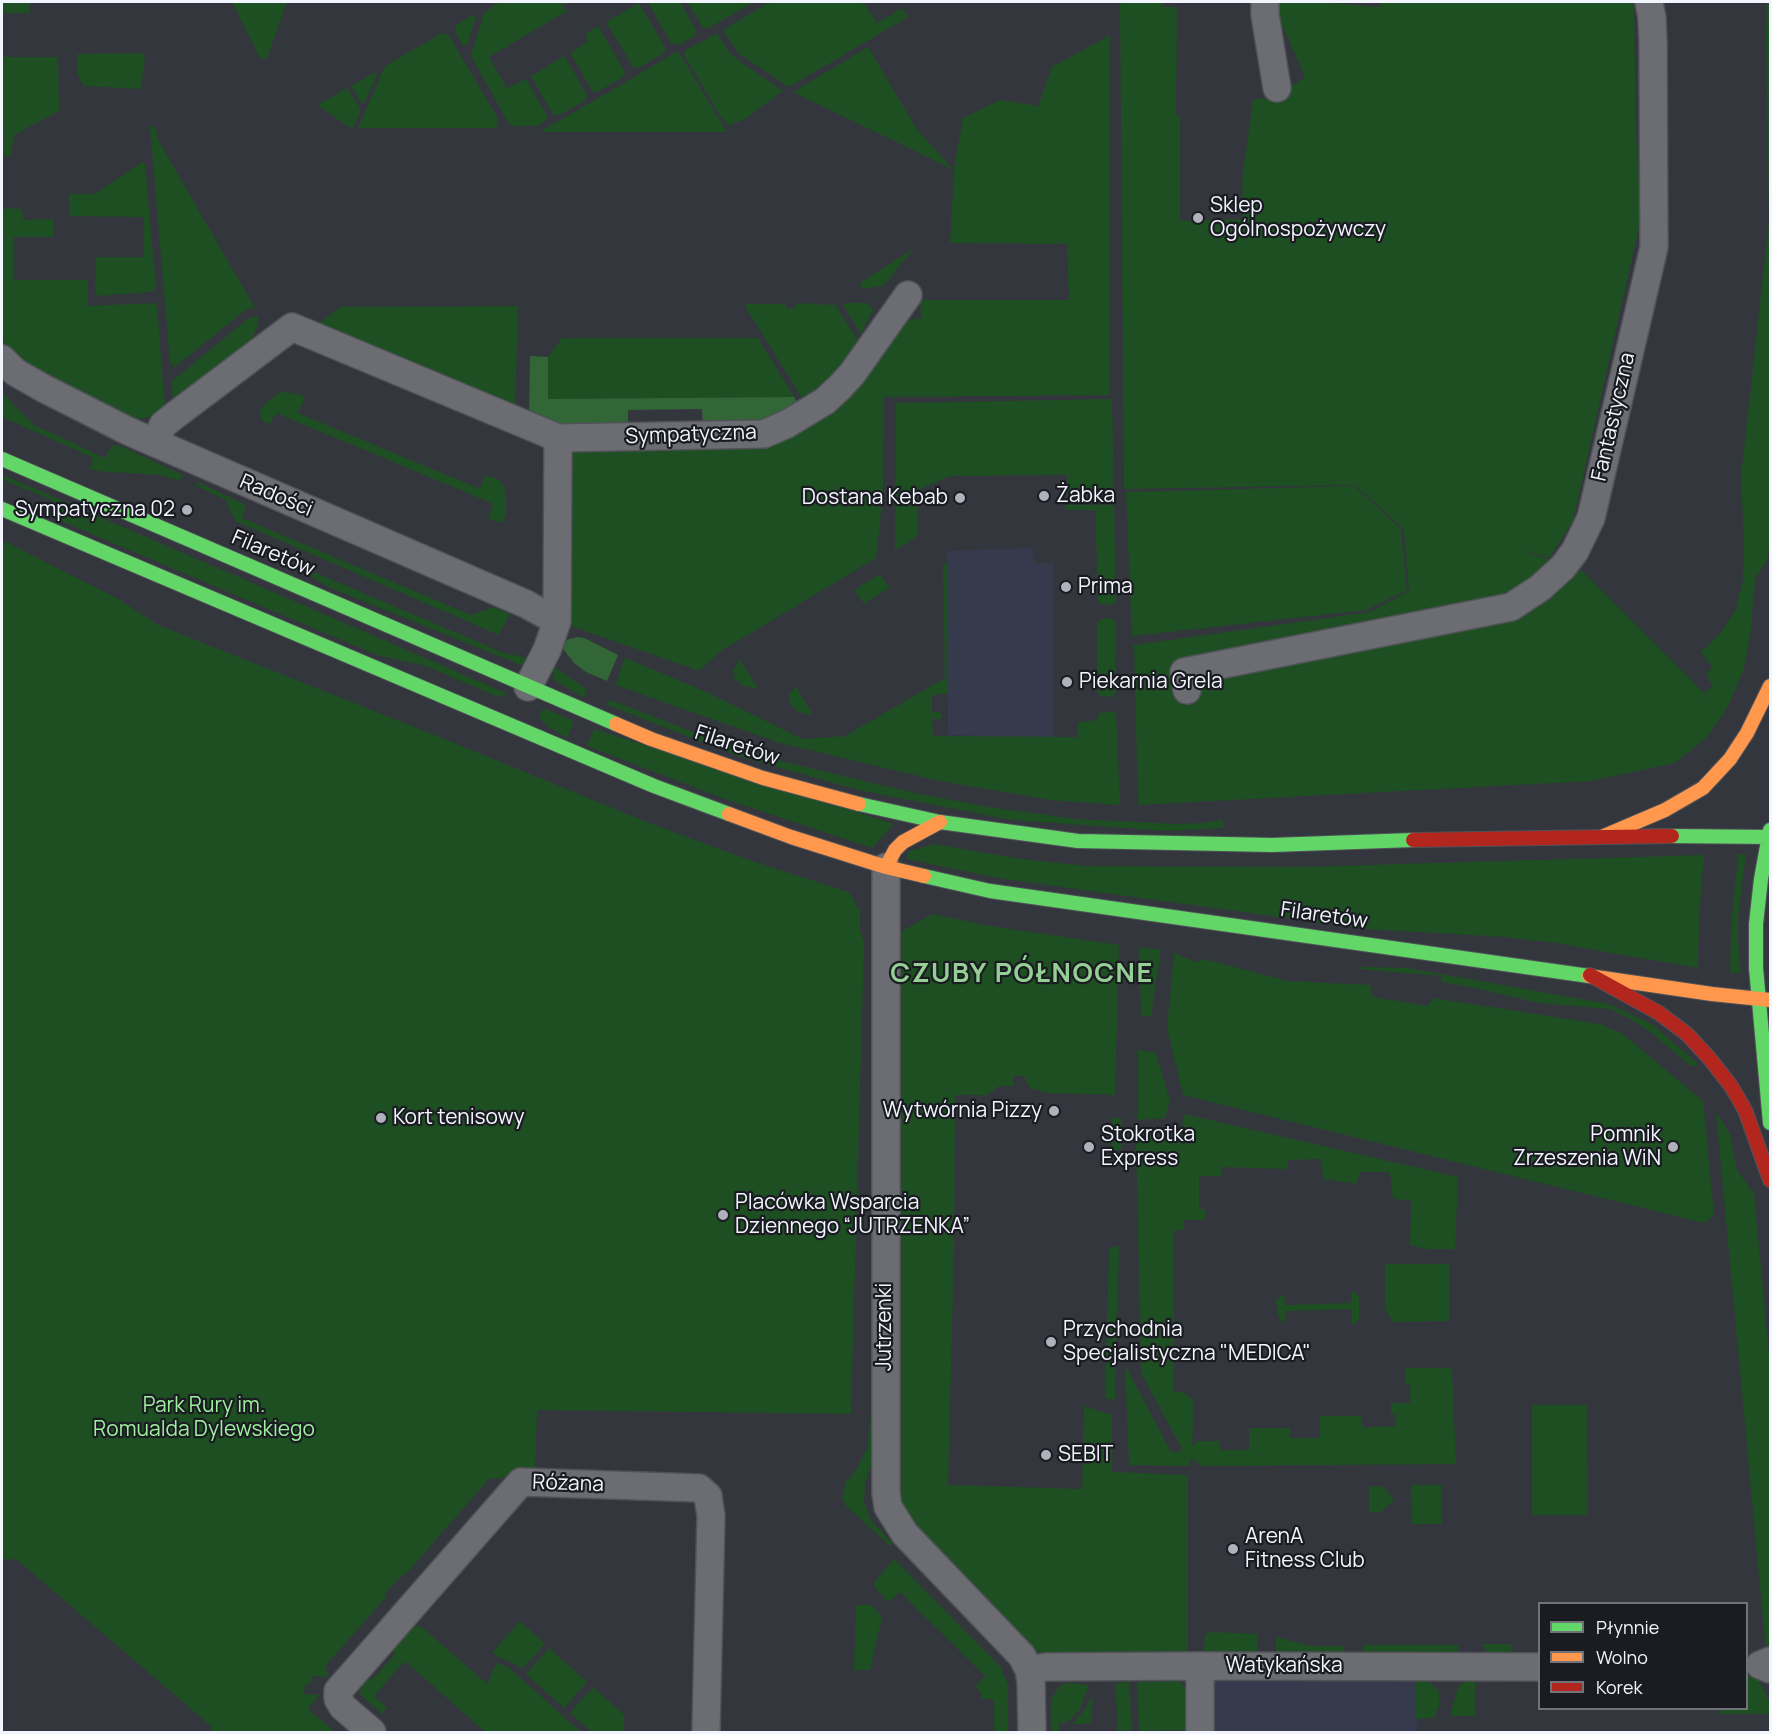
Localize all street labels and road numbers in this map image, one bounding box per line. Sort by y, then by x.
street label: Fantastyczna [1587,350,1641,484]
street label: Sympatyczna [625,420,757,450]
street label: Radości [236,469,316,523]
street label: Filaretów [228,525,318,583]
street label: Filaretów [691,720,783,772]
street label: Filaretów [1279,897,1369,935]
street label: Jutrzenki [872,1283,898,1371]
street label: Różana [532,1470,604,1498]
street label: Watykańska [1225,1653,1343,1679]

